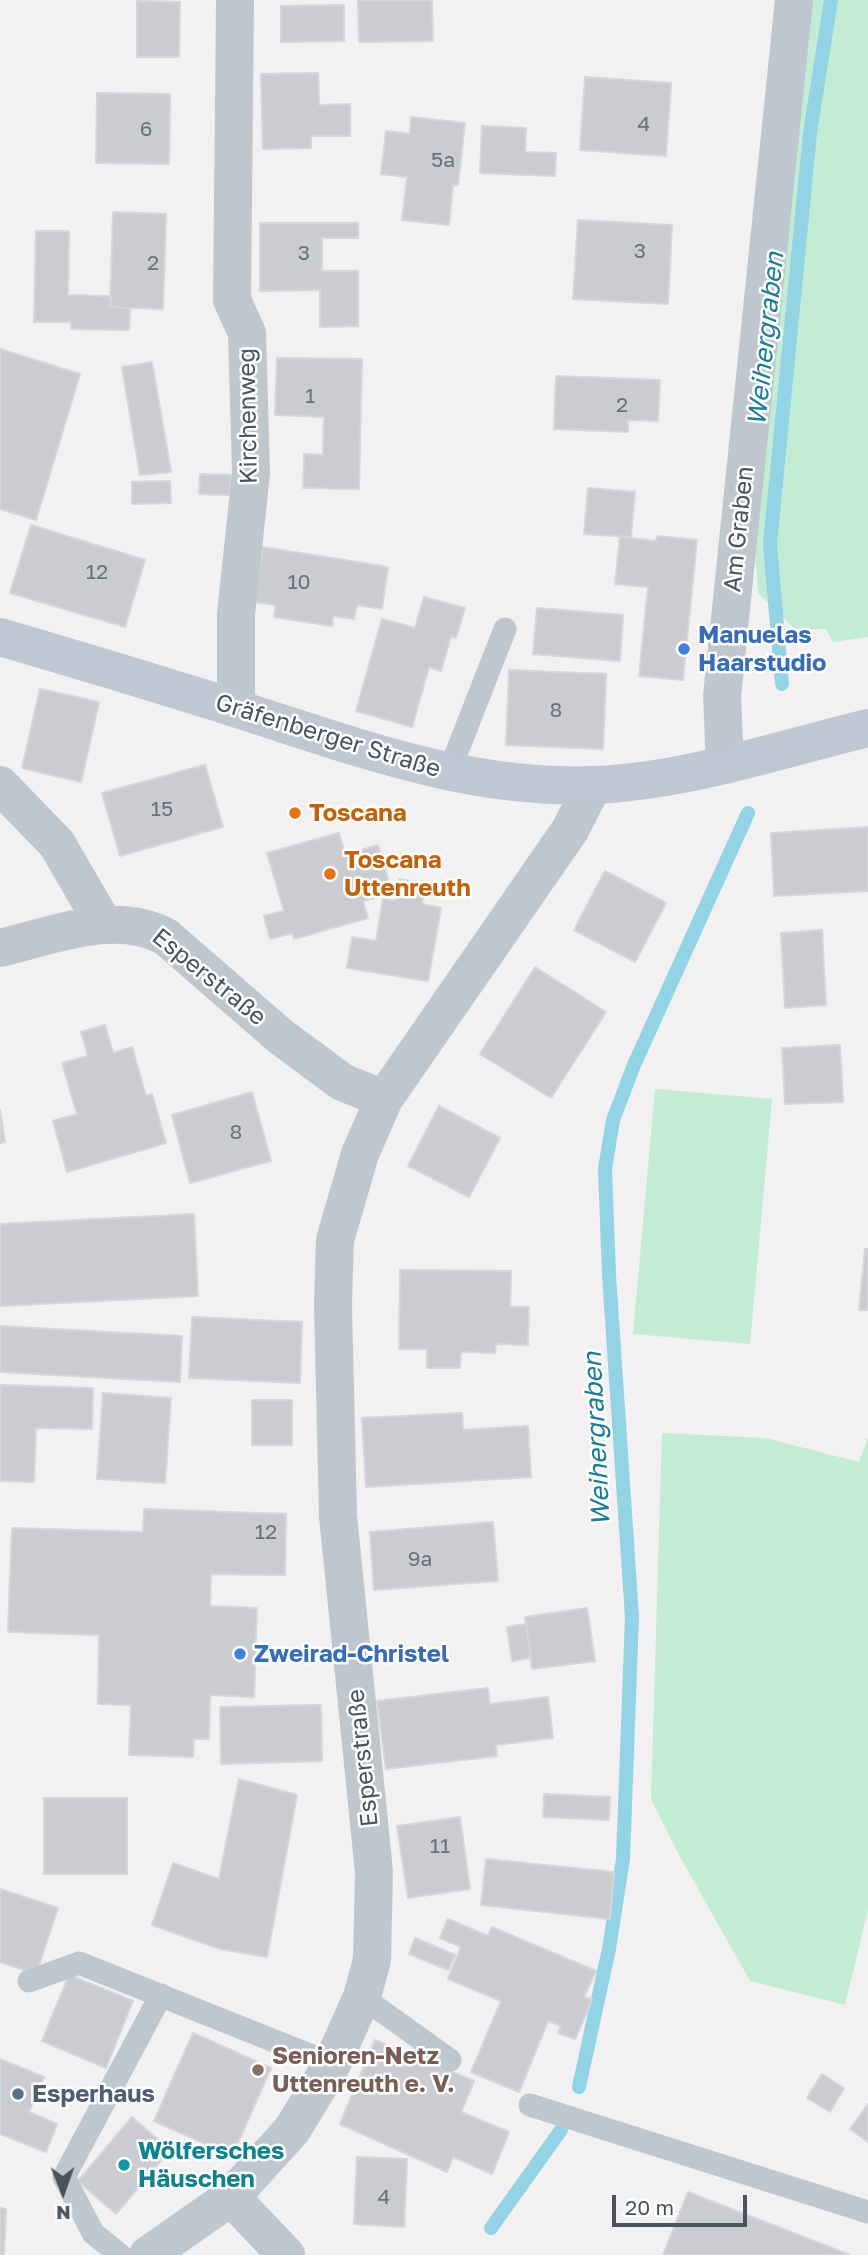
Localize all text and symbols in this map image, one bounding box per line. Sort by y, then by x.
house number: 4 [638,111,650,137]
house number: 6 [140,116,152,142]
house number: 5a [431,147,455,173]
house number: 3 [634,238,646,264]
house number: 3 [298,240,310,266]
house number: 2 [147,250,159,276]
water label: Weihergraben [741,251,791,427]
street label: Kirchenweg [232,348,264,484]
house number: 1 [305,383,315,409]
house number: 2 [616,392,628,418]
street label: Am Graben [718,465,760,593]
house number: 12 [86,559,108,585]
house number: 10 [287,569,311,595]
place label: Manuelas Haarstudio [698,621,826,677]
marker: Manuelas Haarstudio [676,641,692,657]
street label: Gräfenberger Straße [212,688,444,784]
house number: 8 [550,697,562,723]
house number: 15 [151,796,173,822]
place label: Toscana [309,799,407,827]
marker: Toscana [287,805,303,821]
place label: Toscana Uttenreuth [344,846,471,902]
marker: Toscana Uttenreuth [322,866,338,882]
street label: Esperstraße [146,922,272,1032]
house number: 8 [230,1119,242,1145]
water label: Weihergraben [577,1351,617,1527]
house number: 12 [255,1519,277,1545]
house number: 9a [408,1546,432,1572]
place label: Zweirad-Christel [254,1640,449,1668]
marker: Zweirad-Christel [232,1646,248,1662]
street label: Esperstraße [341,1688,385,1828]
house number: 11 [430,1833,450,1859]
place label: Senioren-Netz Uttenreuth e. V. [272,2042,455,2098]
marker: Senioren-Netz Uttenreuth e. V. [250,2062,266,2078]
place label: Esperhaus [32,2080,155,2108]
marker: Esperhaus [10,2086,26,2102]
place label: Wölfersches Häuschen [138,2137,284,2193]
north arrow [28,2157,98,2227]
marker: Wölfersches Häuschen [116,2157,132,2173]
scale bar [616,2182,751,2226]
house number: 4 [378,2184,390,2210]
text: 20 m [625,2194,674,2220]
text: N [56,2202,71,2225]

